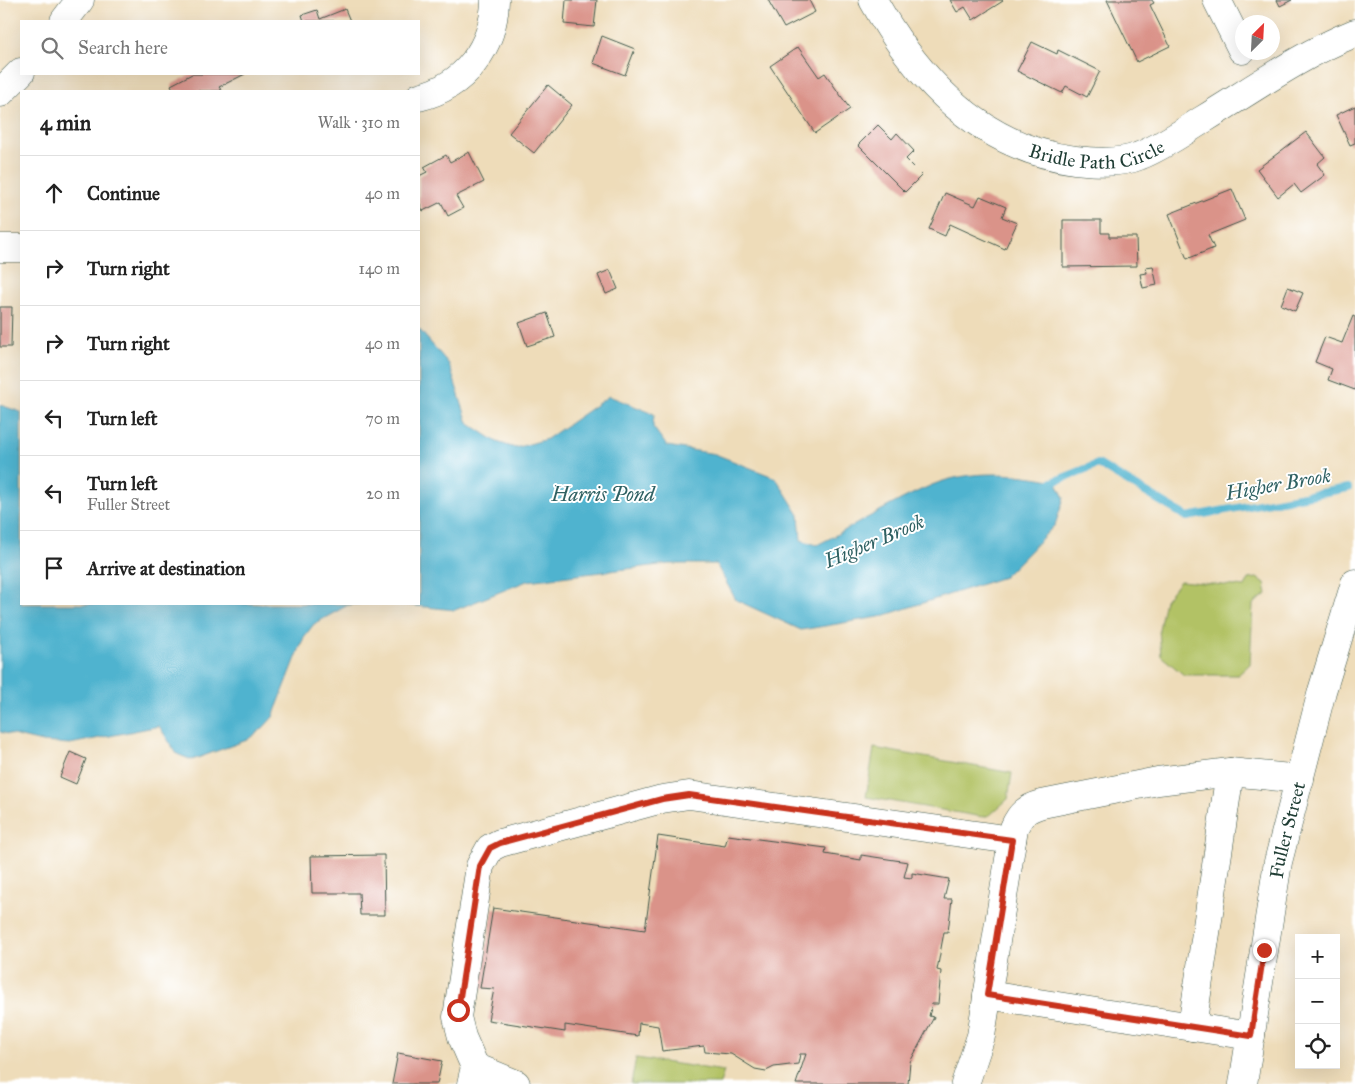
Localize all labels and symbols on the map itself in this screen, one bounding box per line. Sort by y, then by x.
north arrow [1235,15,1280,60]
street label: Bridle Path Circle [1026,135,1168,173]
water label: Higher Brook [1222,463,1333,505]
water label: Harris Pond [550,482,656,506]
water label: Higher Brook [819,509,928,573]
street label: Fuller Street [1264,779,1310,880]
route end [1253,939,1276,962]
route start [447,999,470,1022]

